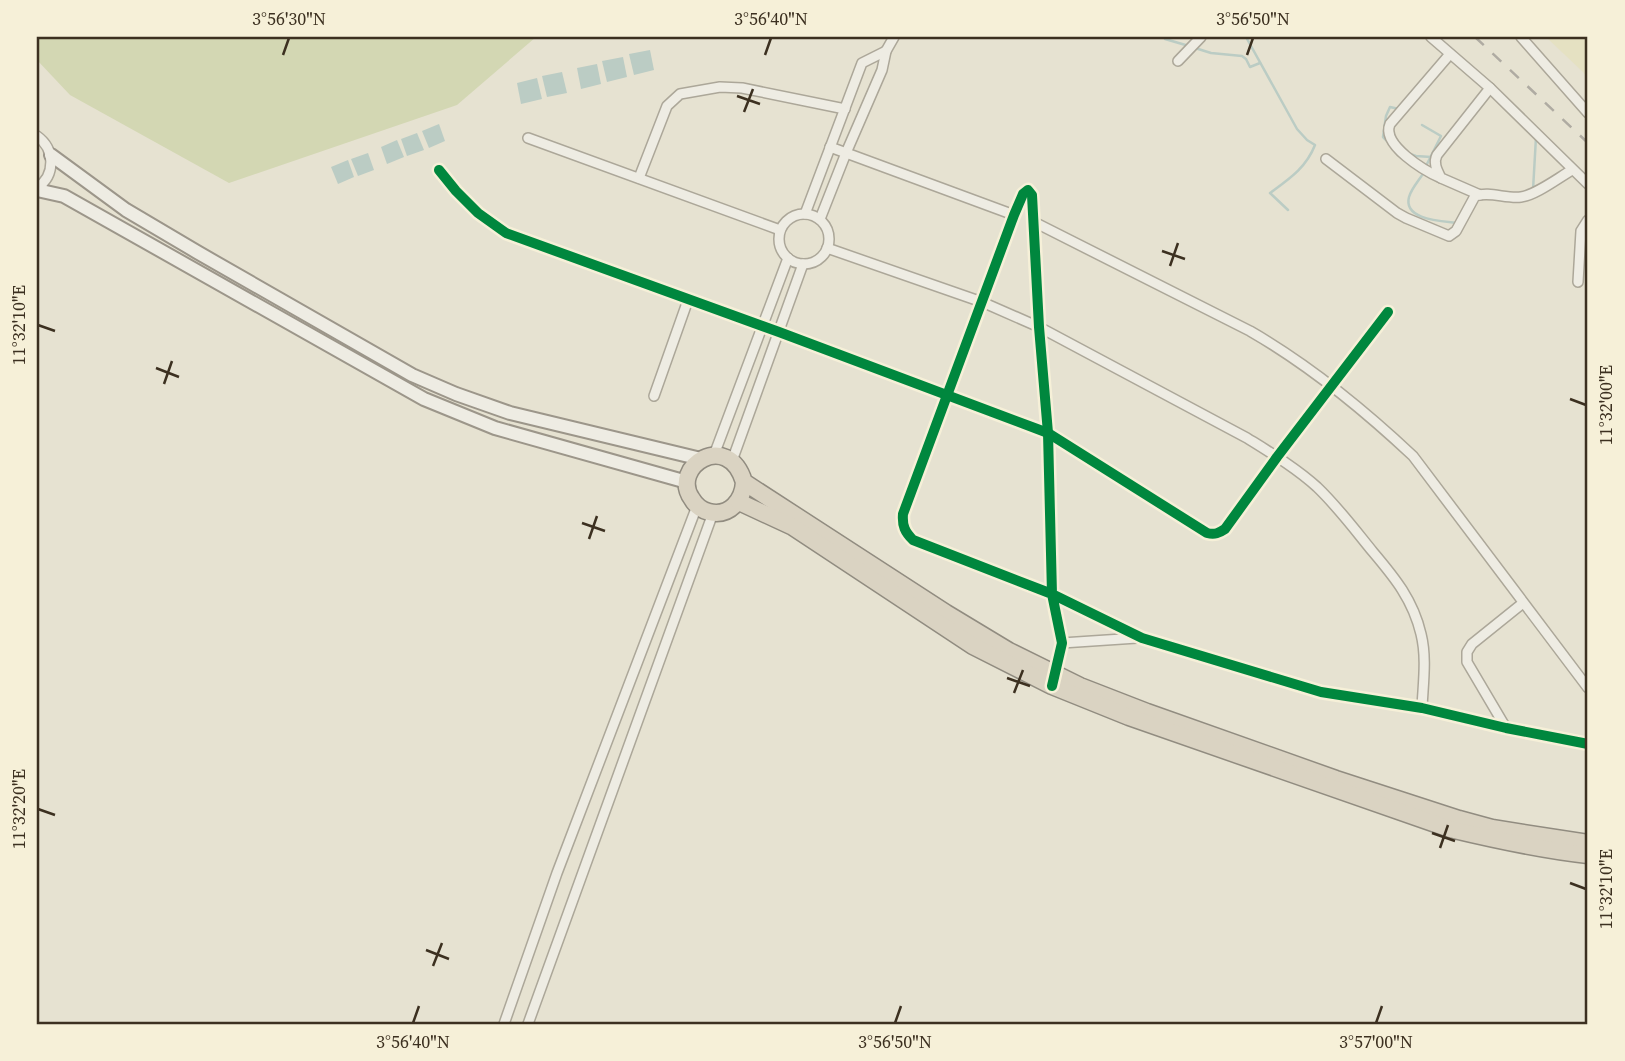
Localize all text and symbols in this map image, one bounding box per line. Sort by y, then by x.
text: 3°56'30"N [252,6,326,31]
text: 3°56'40"N [734,6,808,31]
text: 3°56'50"N [1216,6,1290,31]
text: 11°32'10"E [6,285,31,365]
text: 11°32'00"E [1593,365,1618,445]
text: 11°32'20"E [6,769,31,849]
text: 11°32'10"E [1593,849,1618,929]
text: 3°56'40"N [376,1029,450,1054]
text: 3°56'50"N [858,1029,932,1054]
text: 3°57'00"N [1339,1029,1413,1054]

